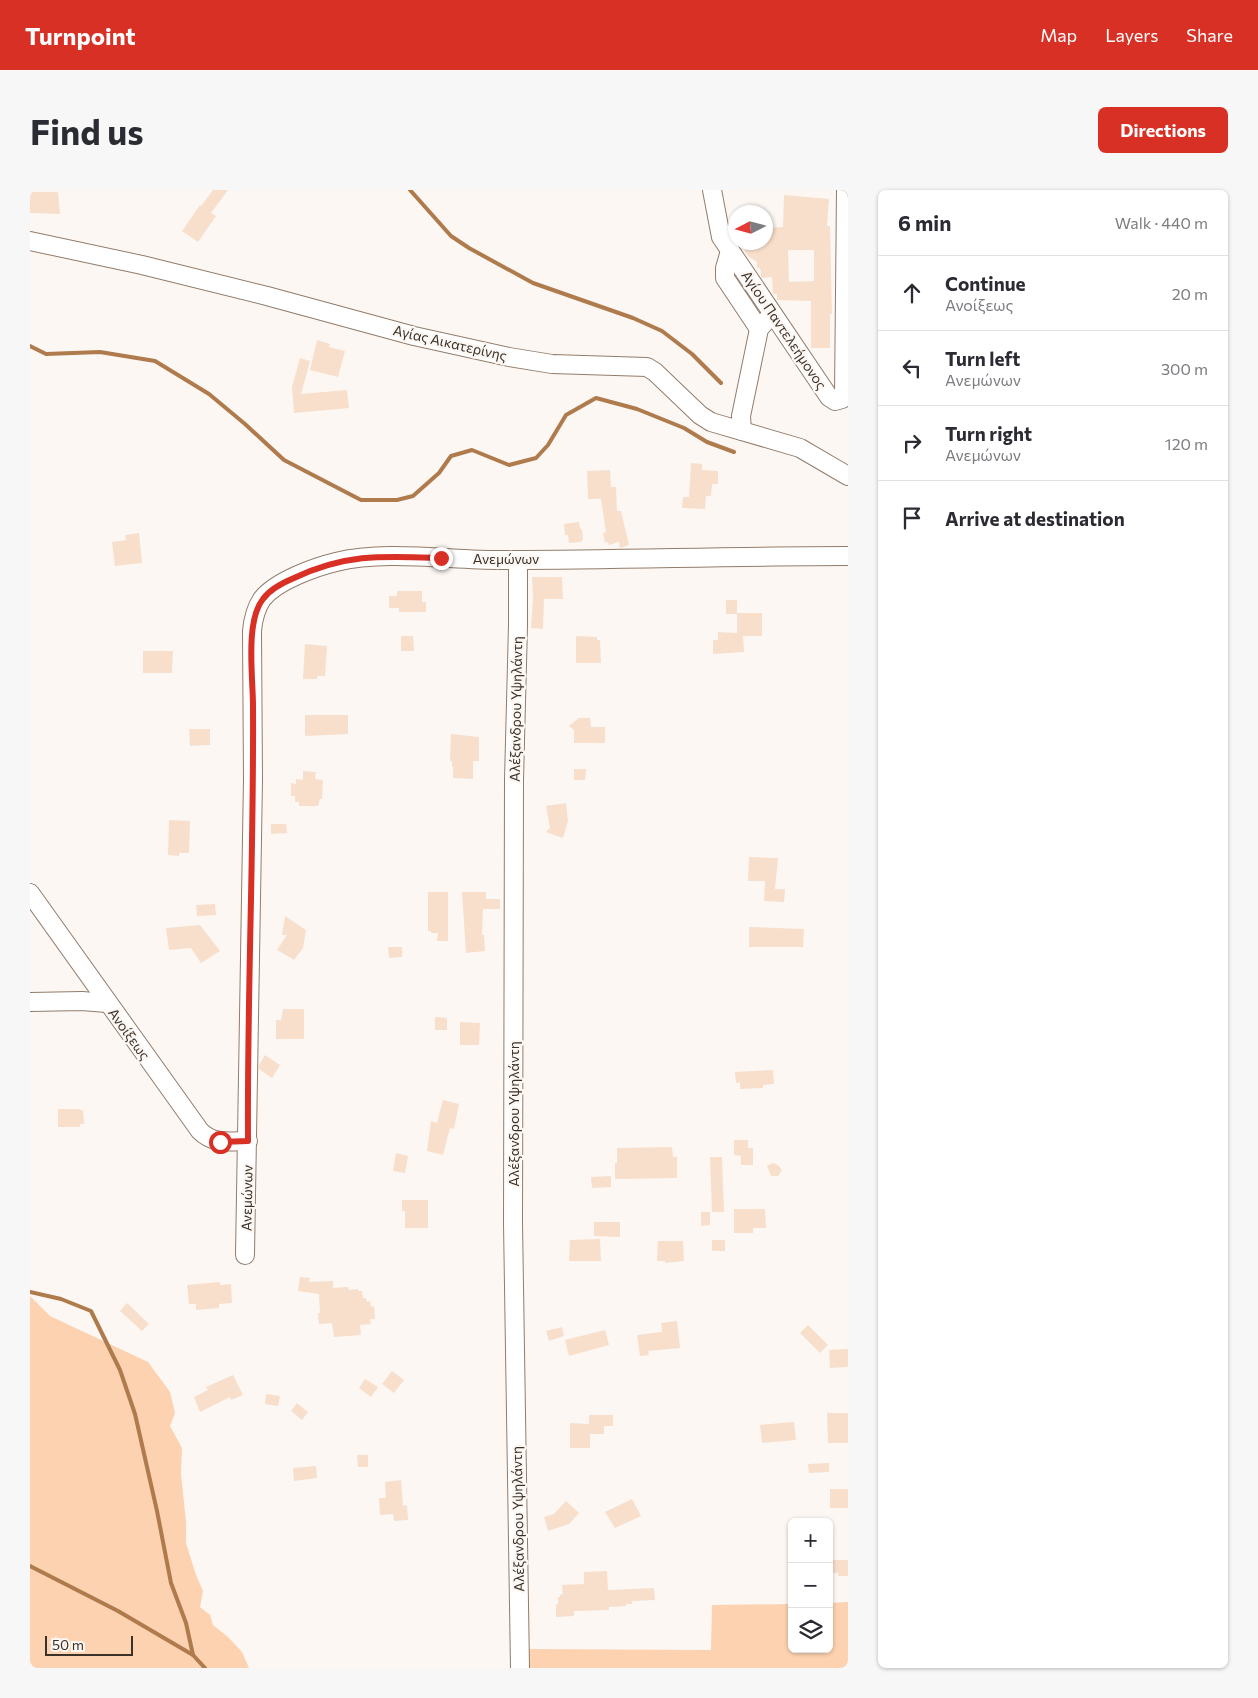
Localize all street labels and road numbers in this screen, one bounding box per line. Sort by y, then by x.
street label: Αγίου Παντελεήμονος [738,267,831,392]
street label: Αγίας Αικατερίνης [392,321,509,364]
street label: Ανεμώνων [473,550,539,567]
street label: Αλέξανδρου Υψηλάντη [506,636,525,782]
street label: Ανοίξεως [105,1005,154,1063]
street label: Αλέξανδρου Υψηλάντη [505,1041,522,1187]
street label: Ανεμώνων [237,1165,256,1231]
street label: Αλέξανδρου Υψηλάντη [508,1446,527,1592]

